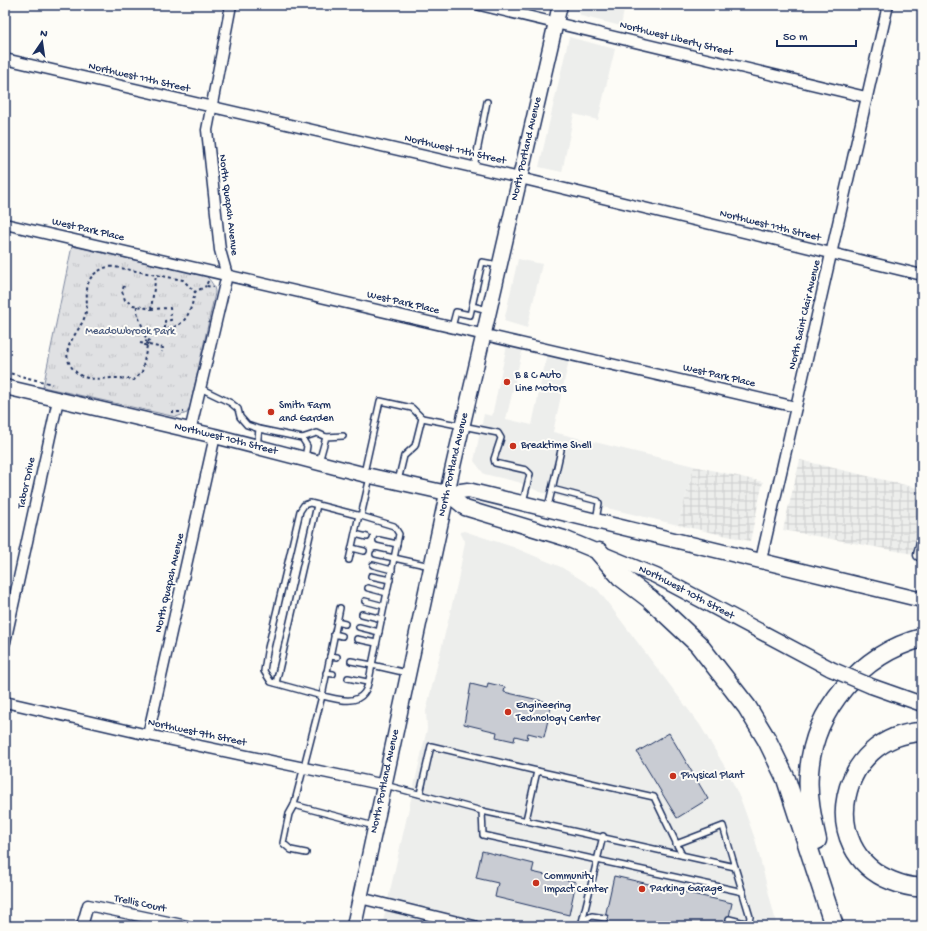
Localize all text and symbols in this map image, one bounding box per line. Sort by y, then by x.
street label: Northwest Liberty Street [618,19,735,59]
north arrow [22,22,62,62]
scale bar [777,22,856,48]
text: N [39,28,49,41]
text: 50 m [783,31,808,45]
street label: Northwest 11th Street [87,60,192,96]
street label: North Portland Avenue [509,96,545,202]
street label: Northwest 11th Street [403,132,508,168]
street label: North Quapah Avenue [216,154,240,256]
street label: Northwest 11th Street [718,208,823,245]
street label: West Park Place [51,216,126,244]
street label: North Saint Clair Avenue [787,259,824,371]
street label: West Park Place [366,289,441,317]
park label: Meadowbrook Park [85,326,176,338]
street label: West Park Place [682,362,757,390]
place label: B & C Auto Line Motors [514,370,567,395]
marker: B & C Auto Line Motors [502,377,512,387]
place label: Smith Farm and Garden [279,400,334,425]
marker: Smith Farm and Garden [266,407,276,417]
street label: North Portland Avenue [436,411,471,518]
street label: Northwest 10th Street [173,421,280,458]
place label: Breaktime Shell [520,440,592,452]
marker: Breaktime Shell [508,441,518,451]
street label: Tabor Drive [15,456,38,511]
street label: North Quapah Avenue [153,532,187,634]
street label: Northwest 10th Street [637,563,737,623]
place label: Engineering Technology Center [515,700,601,725]
marker: Engineering Technology Center [503,707,513,717]
street label: Northwest 9th Street [147,717,249,750]
street label: North Portland Avenue [368,728,402,834]
place label: Physical Plant [680,770,746,782]
marker: Physical Plant [668,771,678,781]
place label: Community Impact Center [544,871,609,896]
marker: Community Impact Center [531,878,541,888]
place label: Parking Garage [649,883,723,895]
marker: Parking Garage [637,884,647,894]
street label: Trellis Court [112,892,169,916]

